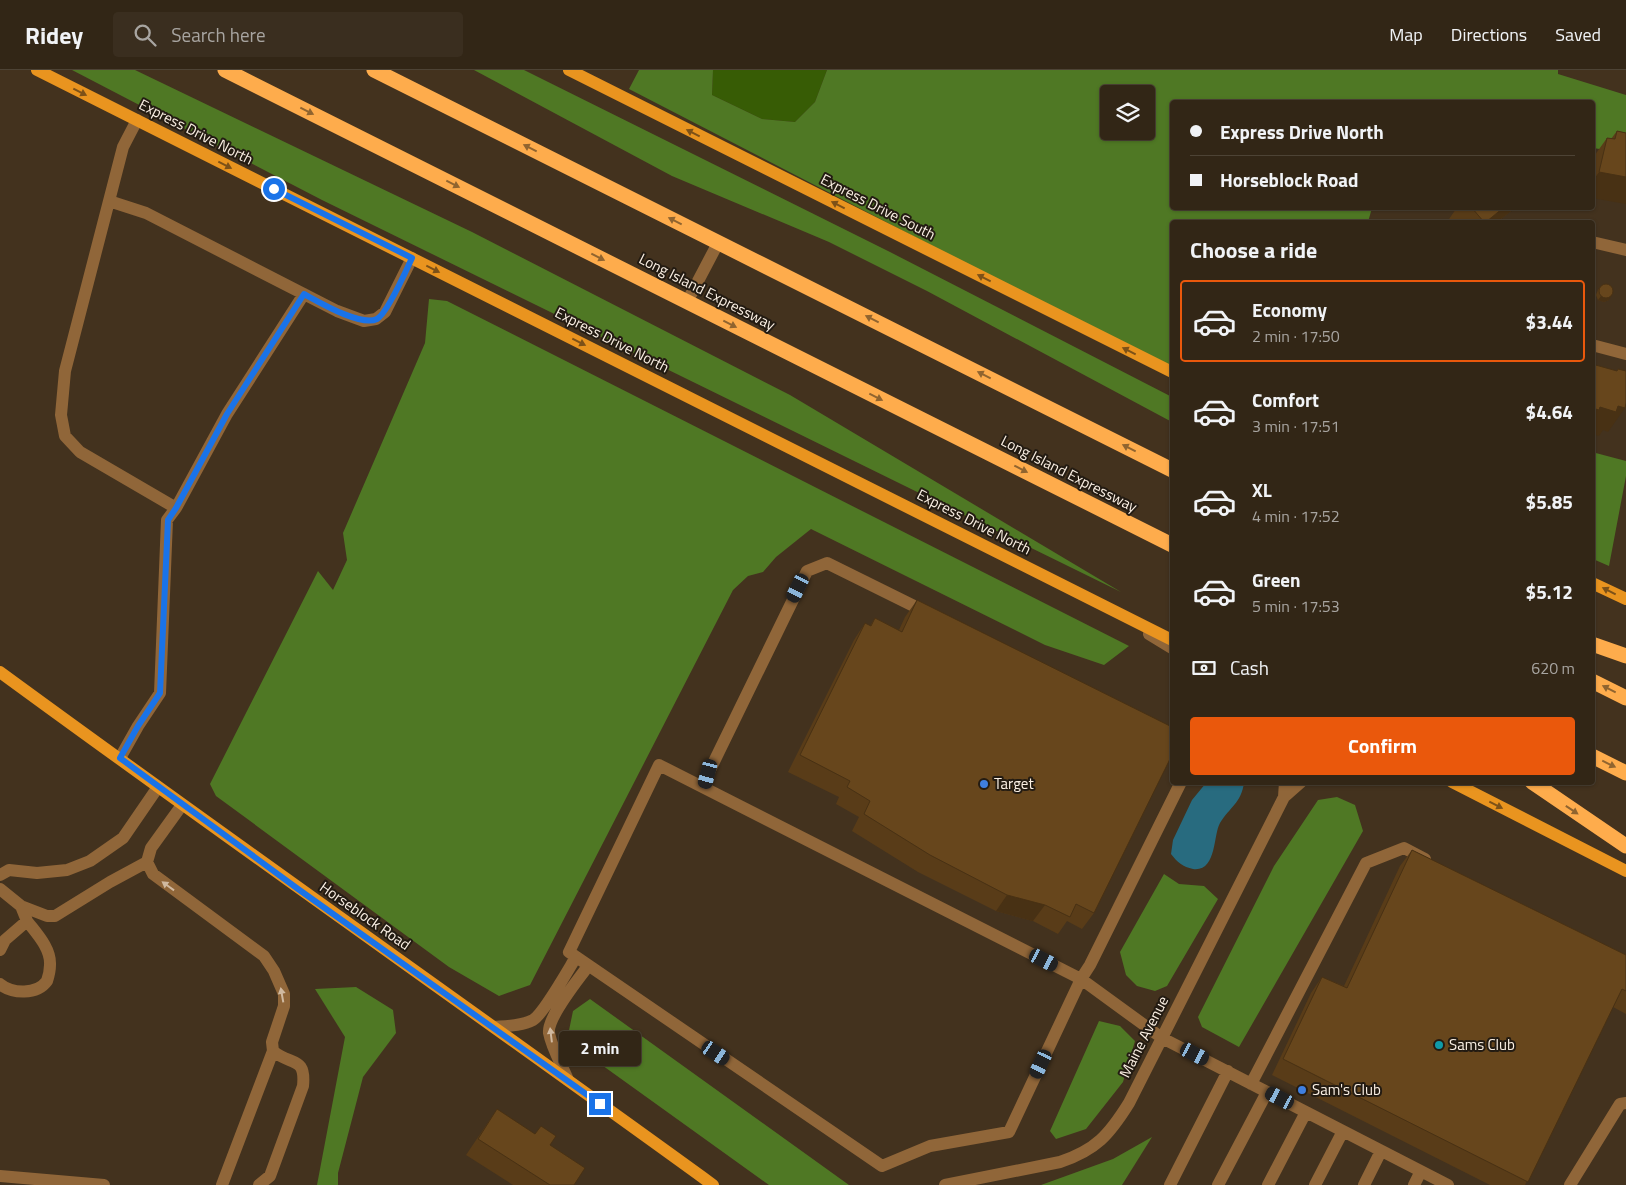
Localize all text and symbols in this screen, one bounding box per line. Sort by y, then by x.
search box [113,12,463,57]
text: Ridey [25,17,83,53]
text: Search here [171,20,266,49]
icon: search [131,21,159,49]
text: Map [1389,21,1423,48]
text: Directions [1451,21,1527,48]
text: Saved [1555,21,1601,48]
map controls [1100,85,1155,140]
button: layers [1100,85,1155,140]
one-way arrow [73,88,87,96]
street label: Express Drive North [135,93,257,170]
one-way arrow [300,107,315,115]
text: Express Drive North [1220,117,1384,146]
one-way arrow [686,128,700,136]
one-way arrow [522,144,537,152]
one-way arrow [218,161,233,169]
text: Horseblock Road [1220,165,1358,194]
street label: Express Drive South [817,168,940,245]
route start [263,178,285,200]
one-way arrow [445,180,460,188]
one-way arrow [831,201,845,209]
one-way arrow [668,217,682,225]
text: Choose a ride [1190,233,1317,267]
street label: Long Island Expressway [635,247,780,336]
one-way arrow [590,253,605,261]
one-way arrow [426,265,440,273]
one-way arrow [976,274,991,282]
text: Economy [1252,295,1327,324]
icon: car [1192,299,1237,344]
street label: Express Drive North [551,301,673,378]
text: $3.44 [1526,307,1573,336]
one-way arrow [865,315,879,323]
one-way arrow [723,320,738,328]
text: 2 min · 17:50 [1252,324,1340,348]
one-way arrow [571,338,586,346]
one-way arrow [1122,347,1136,355]
one-way arrow [977,371,991,379]
text: Comfort [1252,385,1319,414]
icon: car [1192,389,1237,434]
one-way arrow [869,393,883,401]
text: $4.64 [1526,397,1573,426]
text: 3 min · 17:51 [1252,414,1340,438]
street label: Long Island Expressway [997,429,1142,518]
one-way arrow [1122,444,1136,452]
one-way arrow [1014,466,1028,474]
text: XL [1252,475,1272,504]
icon: car [1192,479,1237,524]
street label: Express Drive North [913,483,1035,560]
text: $5.85 [1526,487,1573,516]
text: 4 min · 17:52 [1252,504,1340,528]
text: Green [1252,565,1301,594]
icon: car [1192,569,1237,614]
car [784,571,811,605]
text: $5.12 [1526,577,1573,606]
one-way arrow [1602,587,1616,595]
text: 5 min · 17:53 [1252,594,1340,618]
text: Cash [1230,653,1269,682]
icon: cash [1190,654,1218,682]
text: 620 m [1531,656,1575,680]
one-way arrow [1602,685,1616,693]
button: Confirm [1190,717,1575,775]
car [696,758,719,790]
one-way arrow [1602,761,1616,769]
place label: Target [994,772,1034,795]
marker: Target [978,778,990,790]
one-way arrow [1489,801,1503,809]
one-way arrow [1566,805,1579,815]
street label: Horseblock Road [315,876,416,956]
one-way arrow [161,881,175,891]
car [1027,947,1060,973]
one-way arrow [278,987,286,1003]
street label: Maine Avenue [1113,992,1174,1082]
one-way arrow [547,1026,555,1042]
callout: 2 min [559,1032,641,1066]
place label: Sams Club [1449,1033,1515,1056]
text: 2 min [581,1036,619,1060]
car [699,1038,732,1068]
marker: Sams Club [1433,1039,1445,1051]
car [1178,1041,1211,1067]
car [1027,1047,1054,1081]
place label: Sam's Club [1312,1078,1381,1101]
marker: Sam's Club [1296,1084,1308,1096]
car [1263,1085,1296,1111]
route end [589,1093,611,1115]

